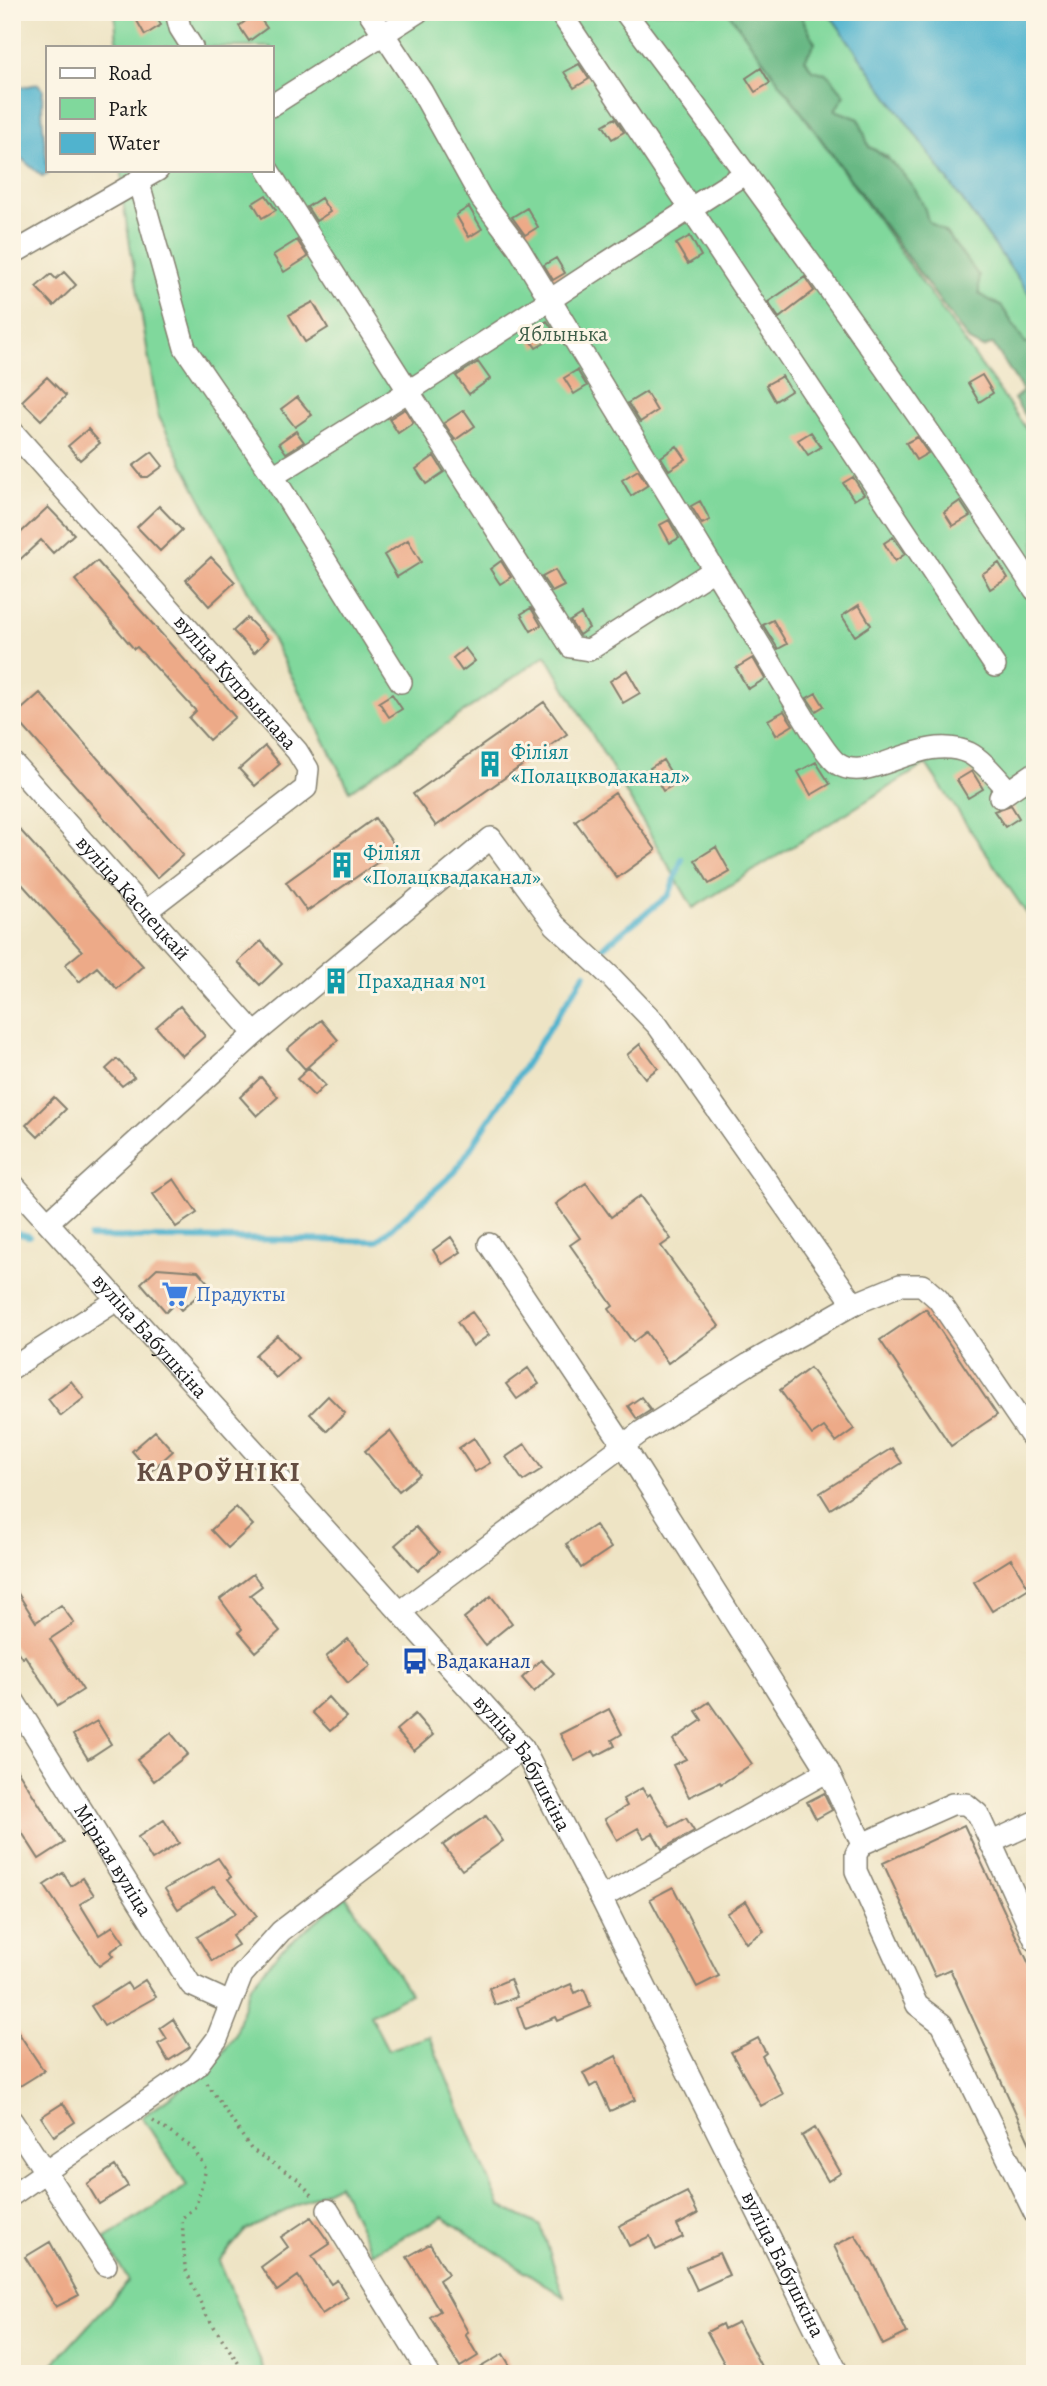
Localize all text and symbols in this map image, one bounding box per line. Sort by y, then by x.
legend [46,46,273,172]
text: Road [108,59,152,87]
text: Park [108,95,148,123]
text: Water [107,129,160,157]
park label: Яблынька [518,320,608,348]
street label: вуліца Купрыянава [168,608,303,756]
place label: Філіял «Полацкводаканал» [511,738,690,790]
building icon: Філіял «Полацкводаканал» [475,749,505,779]
street label: вуліца Касцецкай [70,829,197,966]
place label: Філіял «Полацквадаканал» [363,839,541,891]
building icon: Філіял «Полацквадаканал» [327,850,357,880]
building icon: Прахадная №1 [321,966,351,996]
place label: Прахадная №1 [357,967,486,995]
street label: вуліца Бабушкіна [86,1267,214,1405]
supermarket icon: Прадукты [160,1279,190,1309]
place label: Прадукты [196,1280,286,1308]
district label: КАРОЎНІКІ [136,1453,302,1491]
bus stop icon: Вадаканал [400,1646,430,1676]
place label: Вадаканал [436,1647,531,1675]
street label: вуліца Бабушкіна [467,1688,578,1836]
street label: Мірная вуліца [67,1798,159,1922]
street label: вуліца Бабушкіна [735,2186,832,2342]

